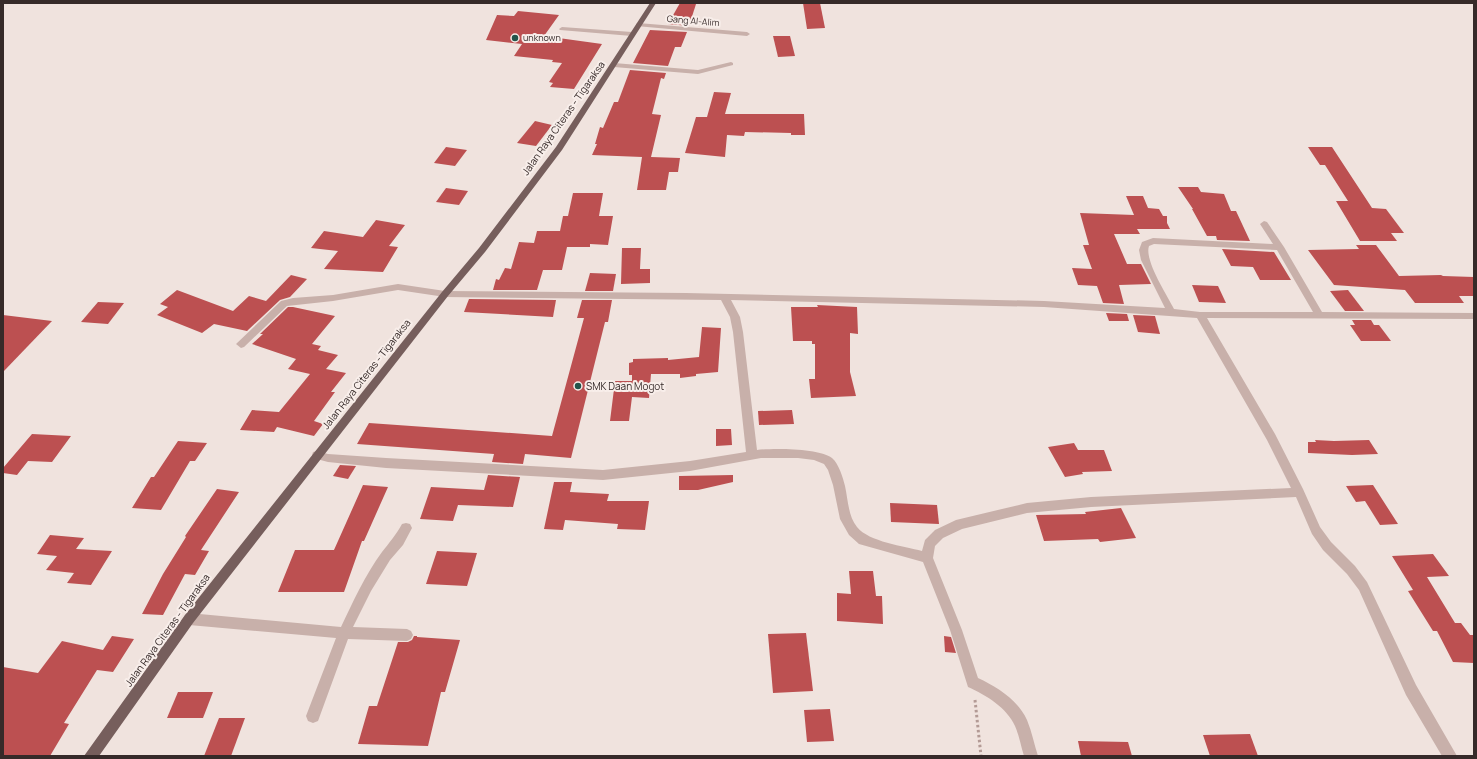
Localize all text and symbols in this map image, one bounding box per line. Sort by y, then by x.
street label: Gang Al-Alim [666,12,720,29]
place label: unknown [523,31,561,44]
marker: unknown [510,33,520,43]
street label: Jalan Raya Citeras - Tigaraksa [518,58,608,178]
street label: Jalan Raya Citeras - Tigaraksa [319,316,413,432]
place label: SMK Daan Mogot [586,379,664,393]
marker: SMK Daan Mogot [573,381,583,391]
street label: Jalan Raya Citeras - Tigaraksa [121,571,213,689]

